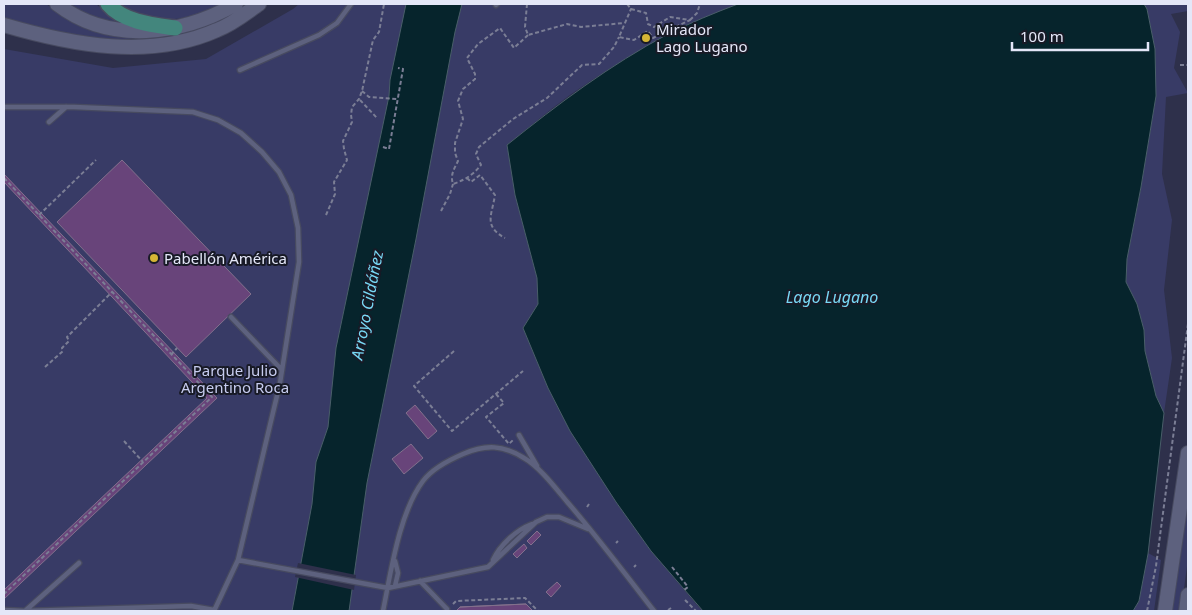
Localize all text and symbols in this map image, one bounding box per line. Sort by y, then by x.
place label: Mirador Lago Lugano [656,19,748,56]
scale bar [1012,20,1148,52]
text: 100 m [1020,26,1064,46]
marker: Mirador Lago Lugano [640,32,652,44]
place label: Pabellón América [164,248,287,268]
water label: Arroyo Cildáñez [345,248,389,363]
marker: Pabellón América [148,252,160,264]
water label: Lago Lugano [786,286,878,308]
park label: Parque Julio Argentino Roca [181,360,289,397]

